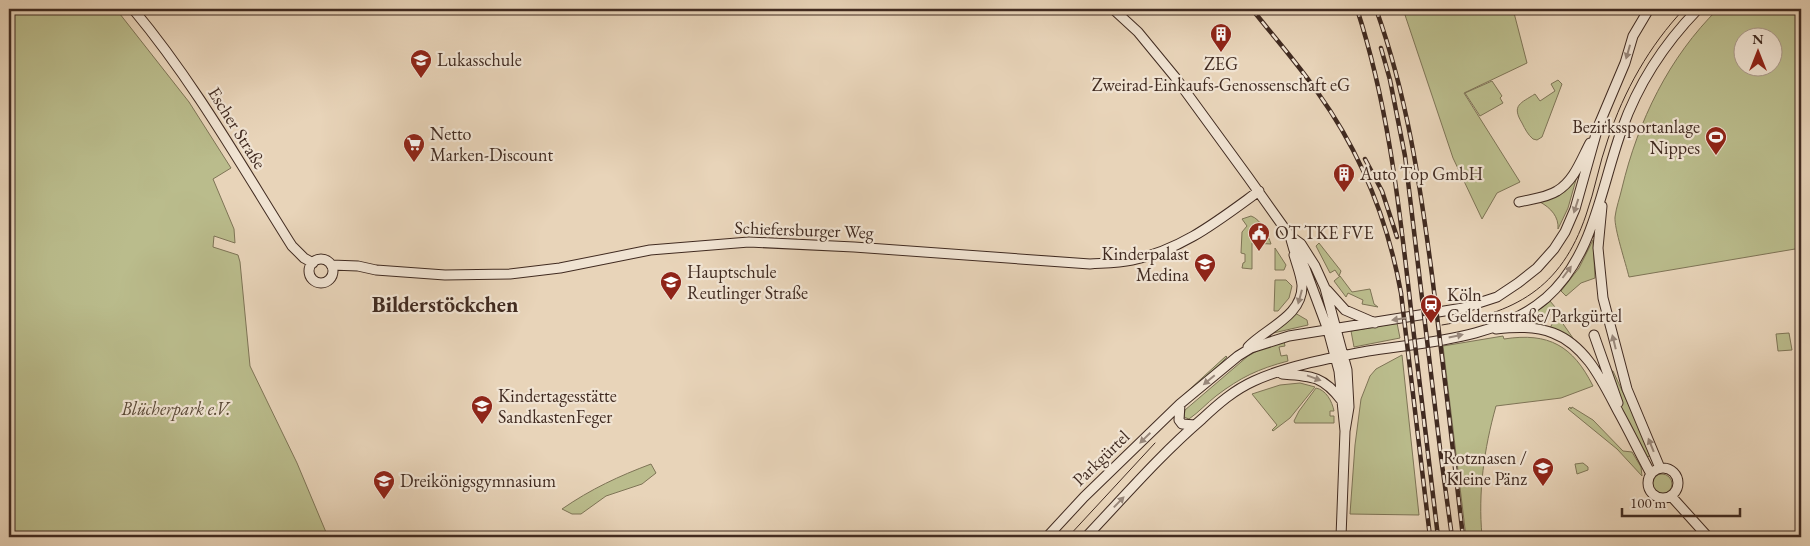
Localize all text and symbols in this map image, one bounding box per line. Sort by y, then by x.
building icon: ZEG Zweirad-Einkaufs-Genossenschaft eG [1209,22,1233,53]
north arrow [1732,28,1782,78]
text: N [1752,30,1764,48]
one-way arrow [1624,44,1632,60]
school or university icon: Lukasschule [409,48,433,79]
place label: Lukasschule [437,48,522,71]
place label: ZEG Zweirad-Einkaufs-Genossenschaft eG [1092,52,1350,96]
street label: Escher Straße [203,82,272,173]
place label: Bezirkssportanlage Nippes [1572,115,1700,159]
place label: Netto Marken-Discount [430,122,554,166]
sports icon: Bezirkssportanlage Nippes [1704,125,1728,156]
supermarket icon: Netto Marken-Discount [402,132,426,163]
building icon: Auto Top GmbH [1332,162,1356,193]
place label: Auto Top GmbH [1359,162,1483,185]
one-way arrow [1572,198,1579,213]
street label: Schiefersburger Weg [734,216,874,243]
public building icon: OT TKE FVE [1247,221,1271,252]
place label: OT TKE FVE [1275,221,1374,244]
place label: Kinderpalast Medina [1102,242,1190,286]
school or university icon: Kinderpalast Medina [1193,252,1217,283]
place label: Hauptschule Reutlinger Straße [687,260,808,304]
one-way arrow [1562,265,1572,279]
school or university icon: Hauptschule Reutlinger Straße [659,270,683,301]
place label: Köln Geldernstraße/Parkgürtel [1447,283,1622,327]
district label: Bilderstöckchen [372,290,519,319]
one-way arrow [1295,290,1303,305]
station icon: Köln Geldernstraße/Parkgürtel [1419,293,1443,324]
one-way arrow [1391,316,1407,324]
one-way arrow [1449,332,1464,340]
one-way arrow [1610,334,1618,349]
one-way arrow [1203,374,1216,385]
one-way arrow [1307,374,1322,382]
place label: Kindertagesstätte SandkastenFeger [498,384,617,428]
school or university icon: Kindertagesstätte SandkastenFeger [470,394,494,425]
park label: Blücherpark e.V. [121,397,231,421]
street label: Parkgürtel [1067,425,1134,491]
one-way arrow [1140,432,1152,444]
one-way arrow [1647,437,1655,452]
place label: Rotznasen / Kleine Pänz [1443,446,1527,490]
school or university icon: Rotznasen / Kleine Pänz [1531,456,1555,487]
school or university icon: Dreikönigsgymnasium [372,469,396,500]
place label: Dreikönigsgymnasium [400,469,556,492]
scale bar [1622,486,1740,518]
text: 100 m [1630,493,1667,512]
one-way arrow [1113,496,1125,508]

